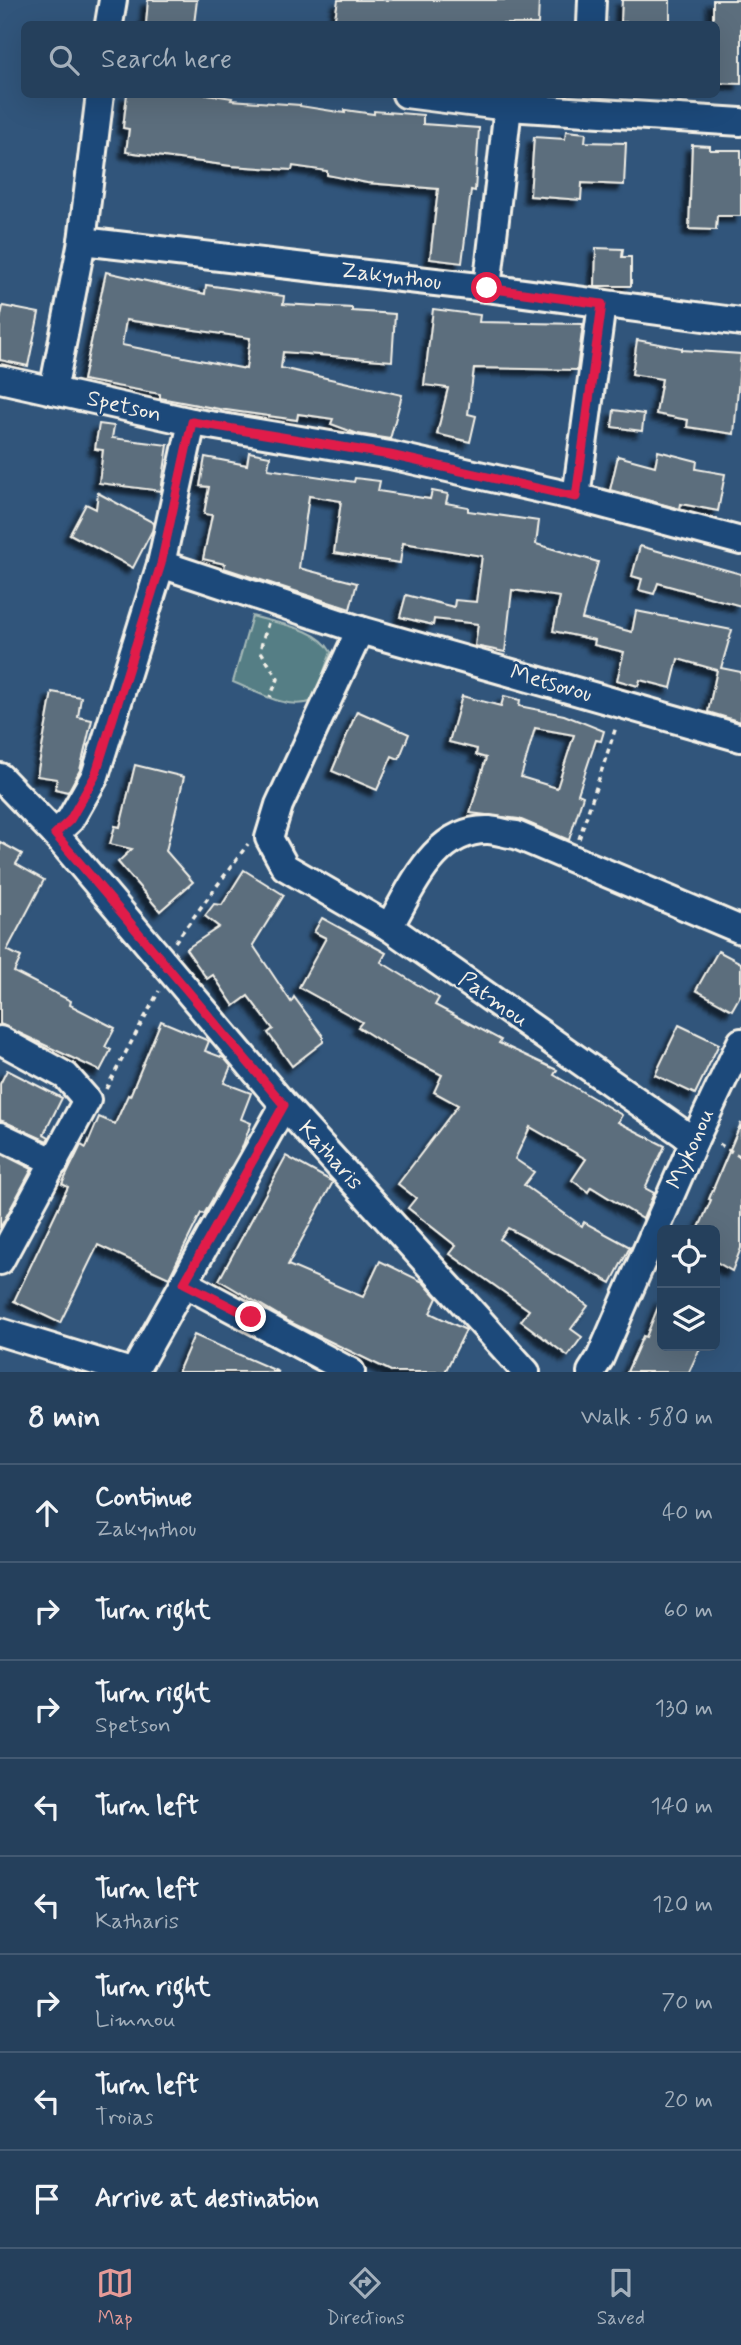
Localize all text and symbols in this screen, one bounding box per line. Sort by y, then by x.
search box [21,21,720,98]
icon: search [45,41,83,79]
text: Search here [101,43,232,77]
street label: Zakynthou [339,256,443,298]
route start [471,272,502,303]
street label: Spetson [84,384,164,430]
street label: Metsovou [507,658,595,710]
street label: Patmou [452,965,534,1035]
street label: Mykonou [660,1104,722,1194]
street label: Katharis [291,1115,369,1197]
map controls [657,1225,720,1351]
button: locate [657,1225,720,1288]
button: layers [657,1288,720,1351]
route end [235,1301,266,1332]
text: 8 min [28,1398,101,1437]
text: Walk · 580 m [581,1403,713,1433]
text: Continue [95,1481,192,1515]
icon: ahead [28,1494,66,1532]
text: 40 m [662,1498,713,1528]
text: Zakynthou [95,1515,197,1545]
icon: right [28,1592,66,1630]
text: Turn right [95,1594,211,1628]
text: 60 m [664,1596,713,1626]
text: Turn right [95,1677,211,1711]
icon: right [28,1690,66,1728]
text: 130 m [655,1694,713,1724]
text: Spetson [95,1711,171,1741]
icon: left [28,1788,66,1826]
text: Turn left [95,1790,199,1824]
text: 140 m [650,1792,713,1822]
text: Turn left [95,1873,199,1907]
icon: left [28,1886,66,1924]
text: 120 m [652,1890,713,1920]
text: Katharis [95,1907,179,1937]
text: Turn right [95,1971,211,2005]
icon: right [28,1984,66,2022]
text: 70 m [661,1988,713,2018]
text: Limnou [95,2005,176,2035]
text: Turn left [95,2069,199,2103]
icon: left [28,2082,66,2120]
text: 20 m [664,2086,713,2116]
text: Troias [95,2103,153,2133]
icon: arrive [28,2180,66,2218]
text: Arrive at destination [95,2182,319,2216]
tab: Map [96,2264,134,2331]
tab: Directions [326,2264,405,2331]
tab: Saved [597,2264,645,2331]

